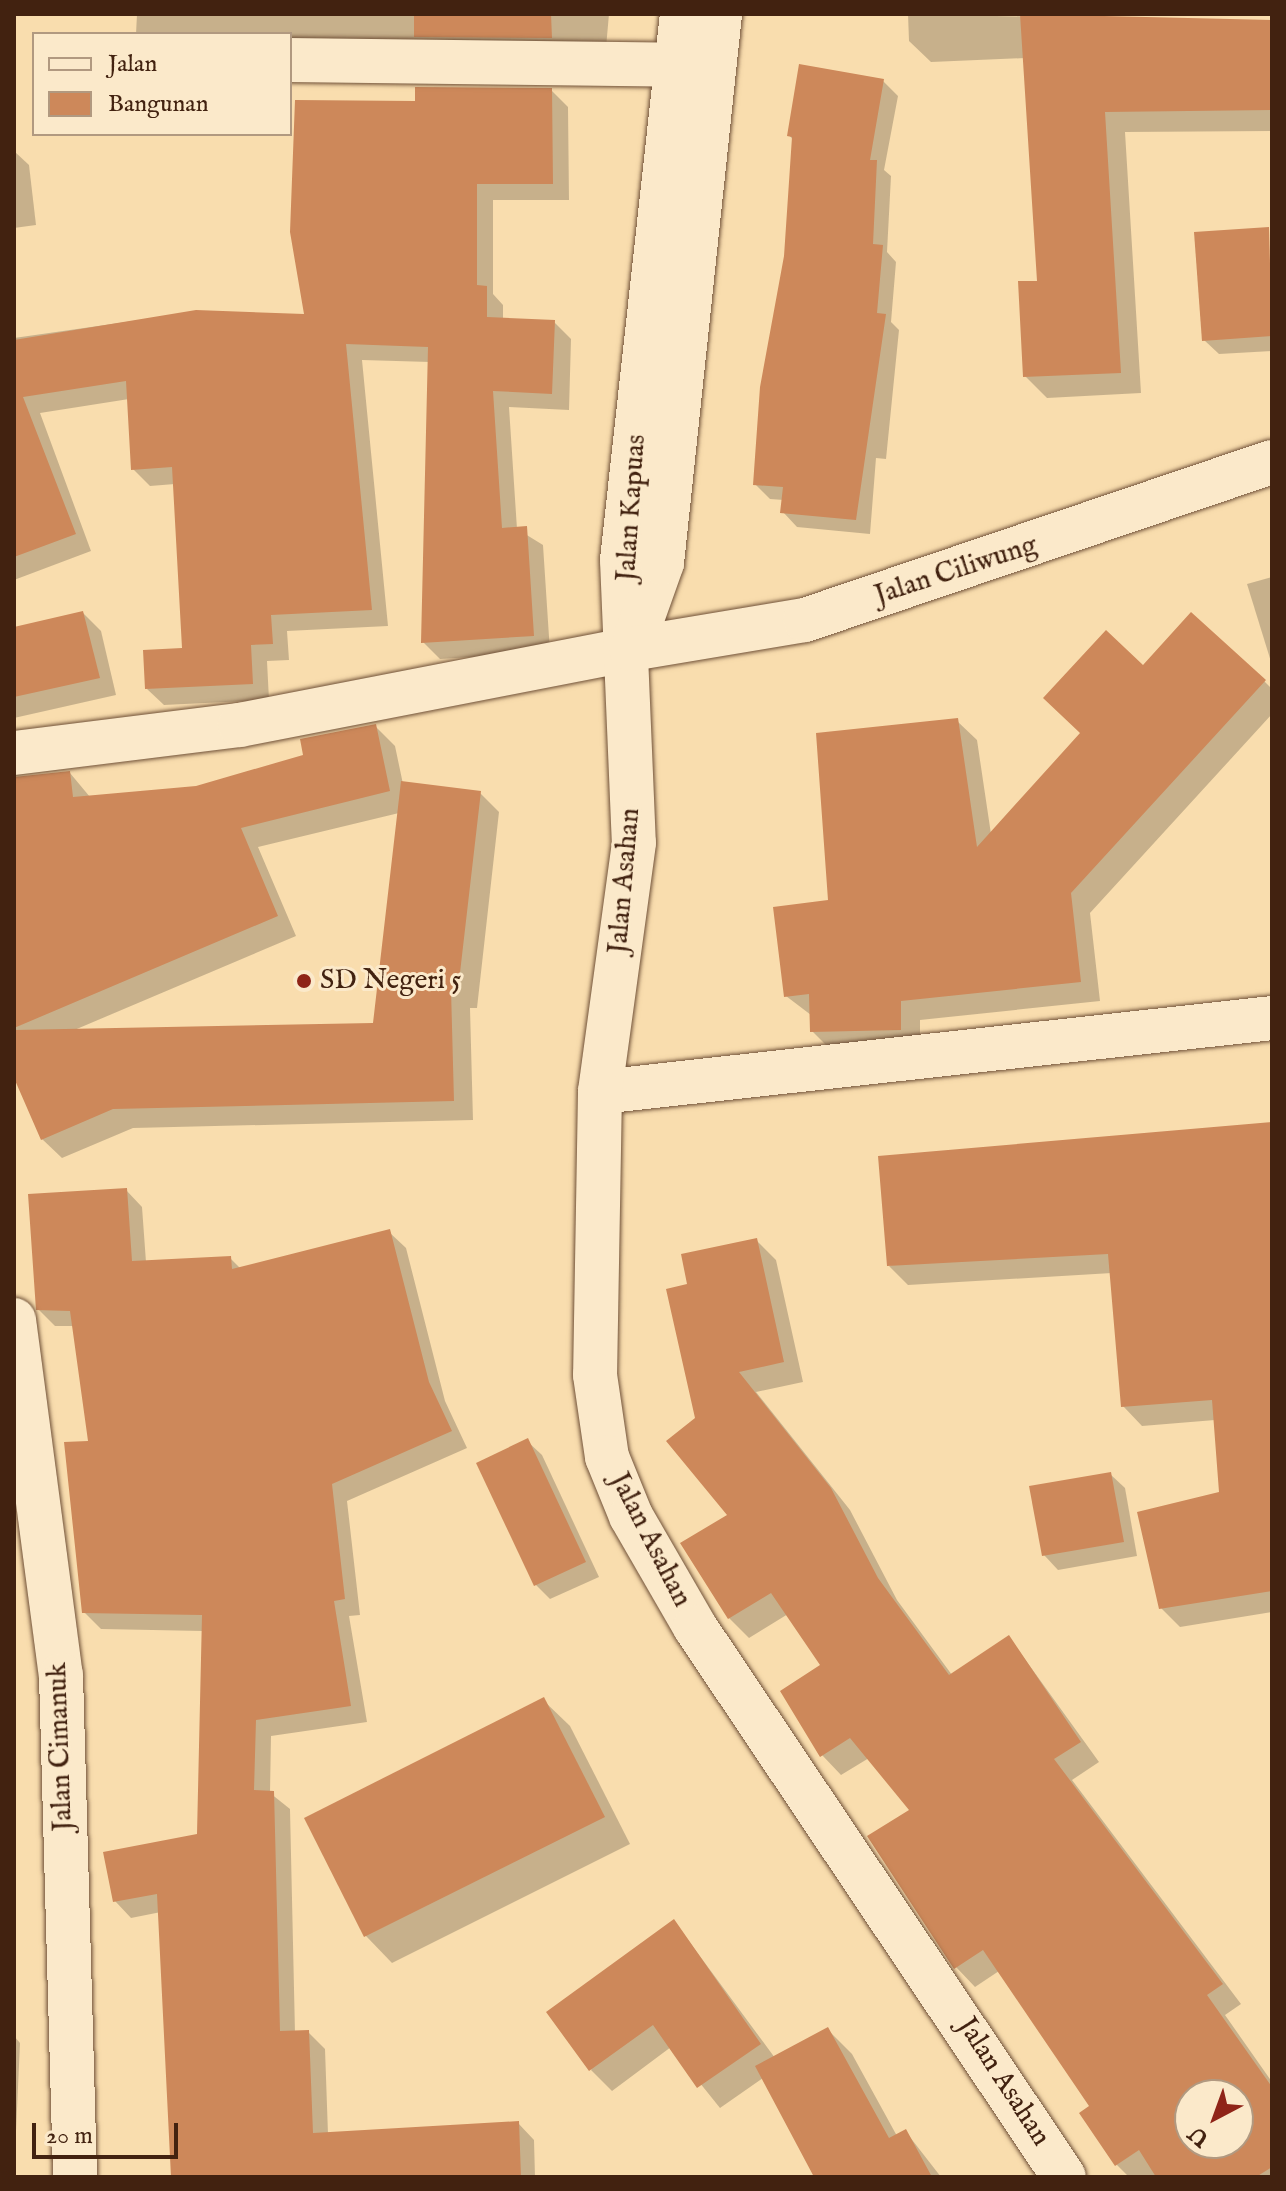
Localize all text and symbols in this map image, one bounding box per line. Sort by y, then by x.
legend [32,32,292,136]
text: Jalan [108,49,157,80]
text: Bangunan [108,89,208,120]
street label: Jalan Kapuas [610,433,654,583]
street label: Jalan Ciliwung [870,529,1042,613]
street label: Jalan Asahan [602,807,648,955]
place label: SD Negeri 5 [320,964,461,998]
marker: SD Negeri 5 [295,972,313,990]
street label: Jalan Asahan [602,1467,698,1613]
street label: Jalan Cimanuk [41,1662,81,1832]
street label: Jalan Asahan [949,2011,1057,2153]
north arrow [1174,2079,1254,2159]
scale bar [36,2107,182,2157]
text: U [1183,2119,1216,2152]
text: 20 m [46,2121,93,2152]

